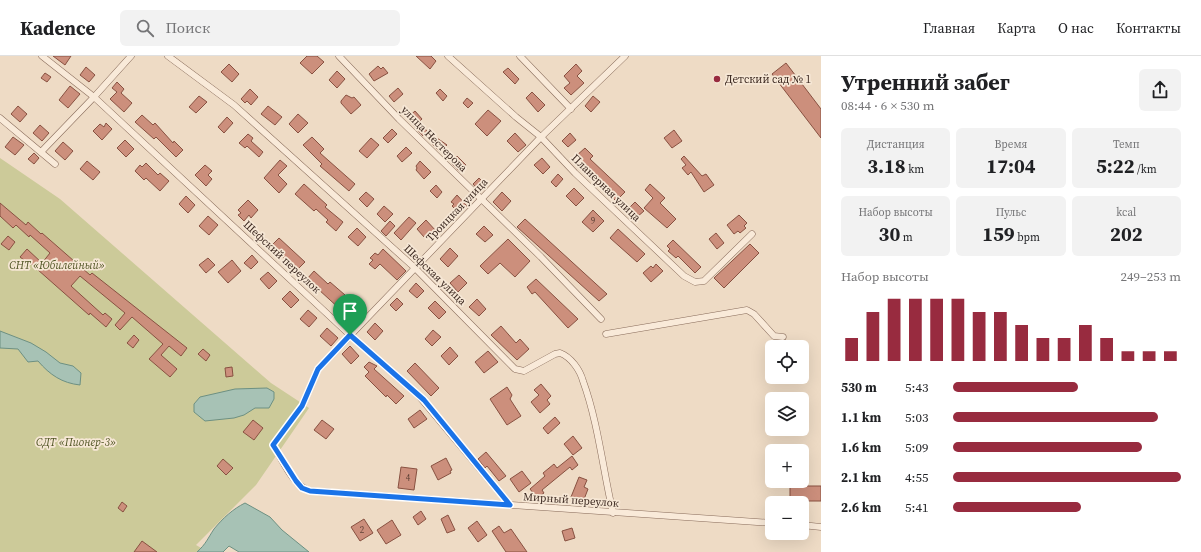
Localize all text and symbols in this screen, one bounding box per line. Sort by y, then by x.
search box [120,10,400,46]
text: Kadence [20,15,96,41]
icon: search [134,17,156,39]
text: Поиск [166,17,210,38]
text: Главная [923,18,975,38]
text: Карта [997,18,1036,38]
text: О нас [1058,18,1094,38]
text: Контакты [1116,18,1181,38]
text: Утренний забег [841,67,1010,97]
button: share [1139,69,1181,111]
place label: Детский сад № 1 [725,72,811,87]
marker: Детский сад № 1 [712,74,722,84]
text: 08:44 · 6 × 530 m [841,97,935,114]
street label: улица Нестерова [398,103,471,176]
text: Дистанция [867,137,925,152]
text: Время [995,137,1027,152]
text: Темп [1113,137,1140,152]
street label: Планерная улица [568,151,644,225]
text: 3.18 [867,152,906,180]
text: 17:04 [986,152,1036,180]
text: 5:22 [1096,152,1135,180]
text: km [906,162,924,177]
text: /km [1135,162,1157,177]
street label: Троицкая улица [423,175,492,245]
text: Набор высоты [859,205,933,220]
text: Пульс [996,205,1026,220]
text: kcal [1116,205,1136,220]
house number: 9 [591,215,596,227]
street label: Шефский переулок [240,217,324,297]
text: 30 [879,220,900,248]
text: 159 [982,220,1015,248]
text: 202 [1110,220,1143,248]
text: m [900,230,913,245]
text: bpm [1015,230,1040,245]
street label: Шефская улица [401,241,470,309]
park label: СНТ «Юбилейный» [9,258,105,273]
text: Набор высоты [841,268,929,285]
text: 249–253 m [1121,268,1181,285]
pin [333,294,367,335]
icon: arrive [339,300,361,322]
map controls [765,340,809,540]
button: locate [765,340,809,384]
text: 530 m [841,379,877,396]
text: 5:43 [905,379,928,396]
button: layers [765,392,809,436]
text: 1.1 km [841,409,881,426]
text: 5:03 [905,409,928,426]
park label: СДТ «Пионер-3» [36,435,116,450]
text: 1.6 km [841,439,881,456]
text: 5:09 [905,439,928,456]
button: + [765,444,809,488]
text: 2.1 km [841,469,881,486]
text: 4:55 [905,469,928,486]
house number: 4 [406,472,411,484]
street label: Мирный переулок [523,489,619,511]
button: − [765,496,809,540]
text: 2.6 km [841,499,881,516]
text: 5:41 [905,499,928,516]
house number: 2 [360,524,365,536]

